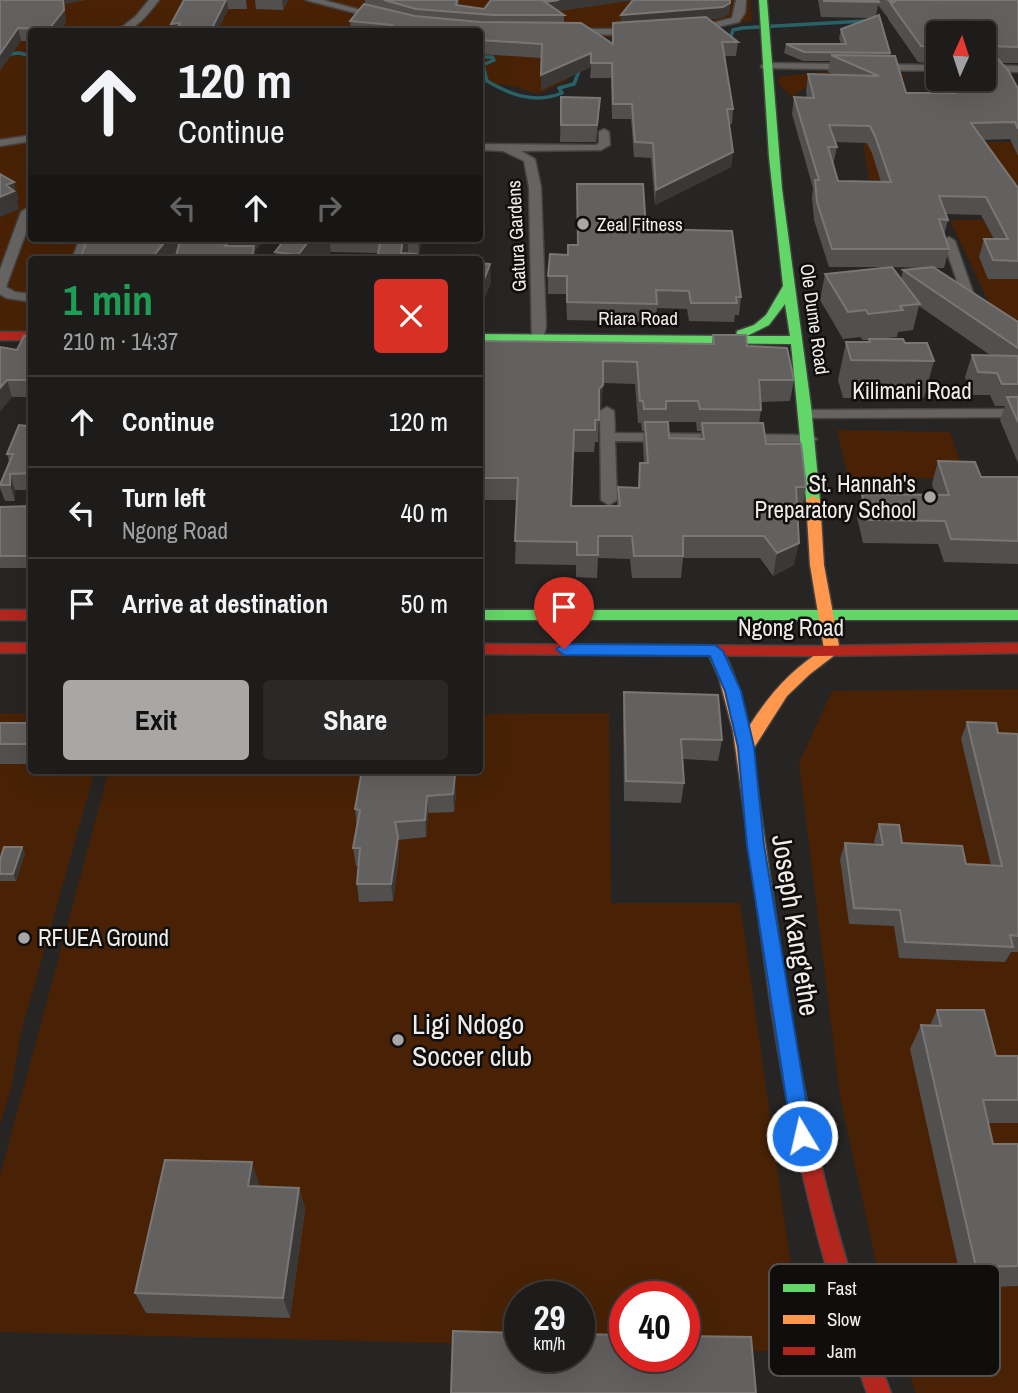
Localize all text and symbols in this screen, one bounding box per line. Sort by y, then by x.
north arrow [926,21,996,91]
map controls [926,21,996,91]
text: 120 m [178,47,292,113]
icon: ahead [63,56,154,147]
text: Continue [178,110,285,153]
street label: Gatura Gardens [500,179,532,292]
icon: left [164,189,202,227]
icon: ahead [237,189,275,227]
icon: right [310,189,348,227]
place label: Zeal Fitness [597,211,683,237]
marker: Zeal Fitness [575,216,591,232]
street label: Ole Dume Road [794,262,836,376]
text: 1 min [63,272,153,328]
button: close [374,279,448,353]
street label: Riara Road [598,305,678,331]
text: 210 m · 14:37 [63,326,178,357]
street label: Kilimani Road [852,375,972,406]
icon: ahead [63,403,101,441]
text: Continue [122,404,214,439]
text: 120 m [389,404,448,439]
place label: St. Hannah's Preparatory School [755,468,916,525]
text: Turn left [122,480,206,515]
marker: St. Hannah's Preparatory School [922,489,938,505]
icon: left [63,494,101,532]
text: 40 m [401,495,448,530]
text: Ngong Road [122,515,228,546]
pin [534,577,594,649]
icon: arrive [63,585,101,623]
text: Arrive at destination [122,586,328,621]
text: 50 m [401,586,448,621]
icon: arrive [545,588,583,626]
street label: Ngong Road [738,612,844,643]
button: Exit [63,680,249,760]
button: Share [263,680,448,760]
street label: Joseph Kang'ethe [763,832,829,1018]
place label: RFUEA Ground [38,922,169,953]
marker: RFUEA Ground [16,930,32,946]
place label: Ligi Ndogo Soccer club [412,1005,532,1075]
marker: Ligi Ndogo Soccer club [390,1032,406,1048]
position arrow [765,1099,839,1173]
legend [769,1264,1000,1376]
text: Fast [827,1275,857,1301]
speed limit sign: 40 [609,1281,700,1372]
text: 29 [534,1294,565,1341]
text: Slow [827,1306,862,1332]
text: km/h [534,1331,566,1356]
text: Jam [827,1338,856,1364]

